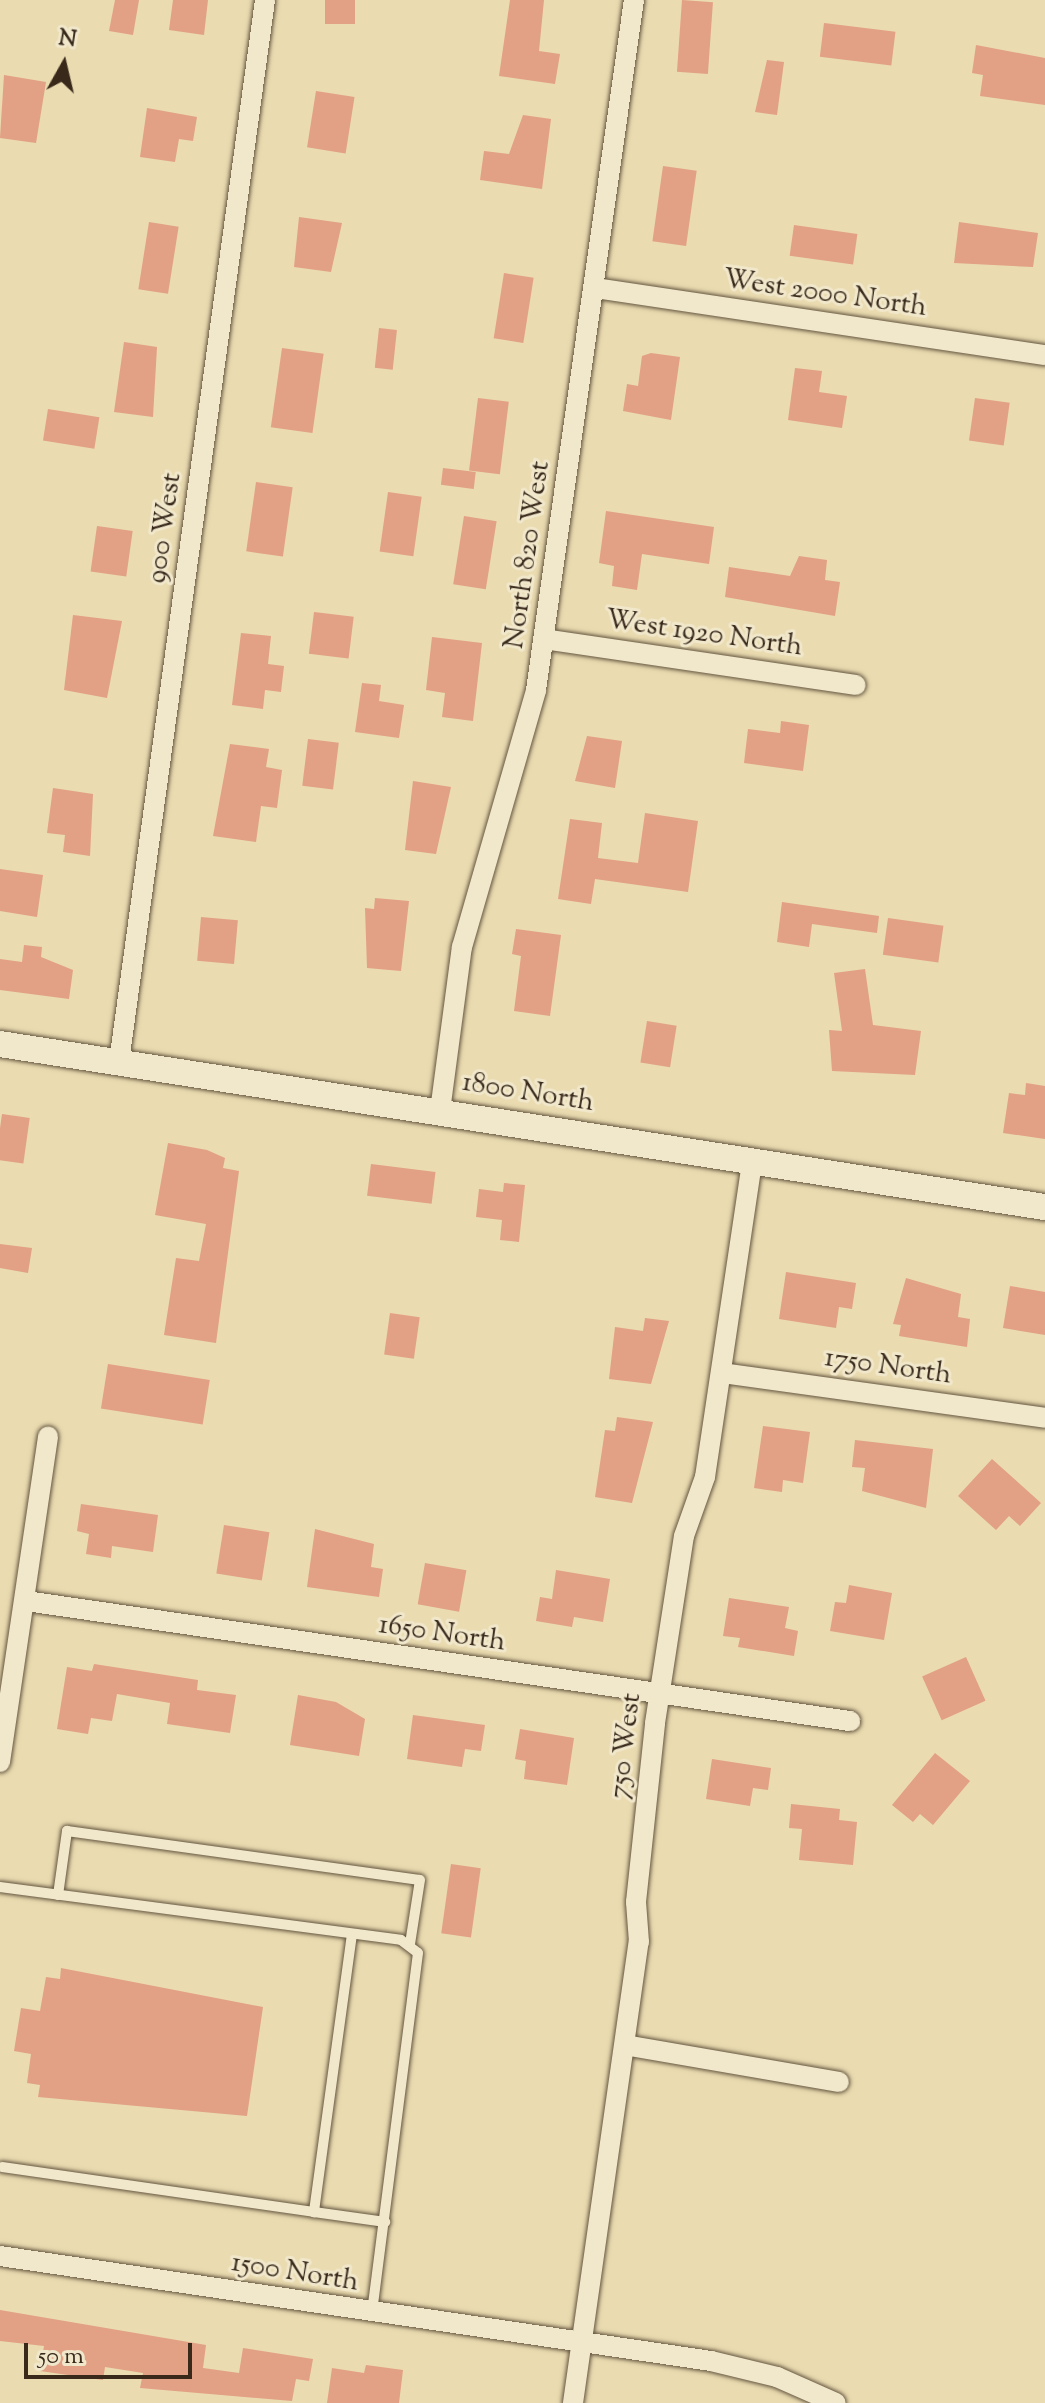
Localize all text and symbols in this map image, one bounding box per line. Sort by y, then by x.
text: N [56,23,78,57]
north arrow [24,24,104,104]
street label: West 2000 North [721,263,929,325]
street label: North 820 West [498,459,558,651]
street label: 900 West [141,471,189,585]
street label: West 1920 North [603,604,805,664]
street label: 1800 North [460,1066,596,1120]
street label: 1750 North [822,1341,954,1393]
street label: 1650 North [376,1608,508,1660]
street label: 750 West [603,1691,649,1801]
street label: 1500 North [229,2246,361,2300]
scale bar [28,2327,196,2377]
text: 50 m [38,2340,84,2374]

